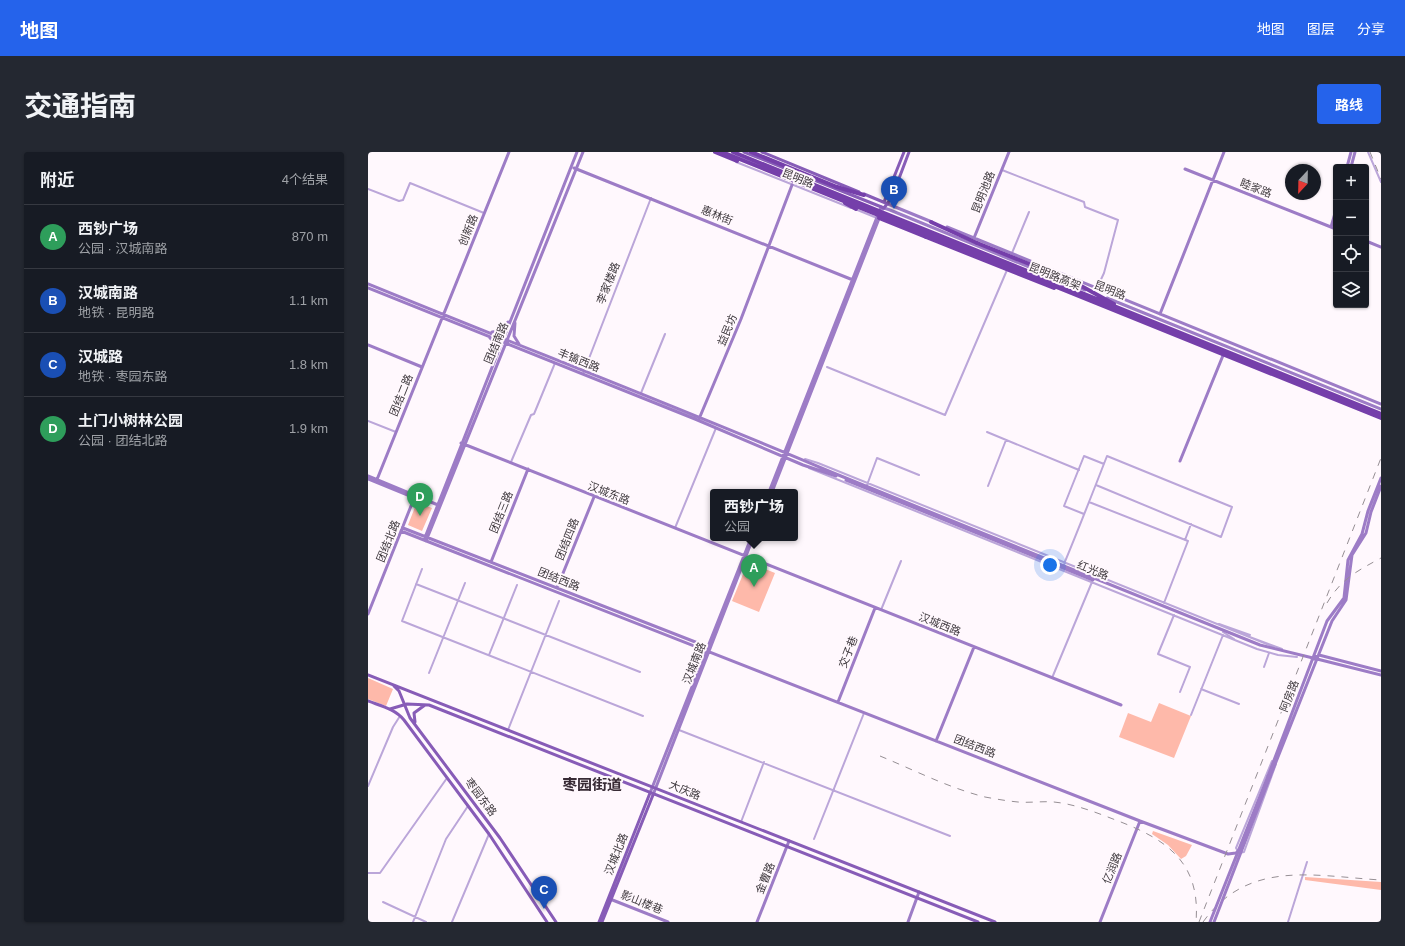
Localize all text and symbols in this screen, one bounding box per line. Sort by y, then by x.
text: 地图 [20,20,58,41]
text: 地图 [1257,21,1285,37]
text: 图层 [1307,21,1335,37]
text: 分享 [1357,21,1385,37]
button: 路线 [1317,84,1381,124]
text: 交通指南 [24,91,136,122]
north arrow [1285,164,1321,200]
map controls [1333,164,1369,308]
button: + [1333,164,1369,200]
street label: 昆明路 [780,166,816,190]
street label: 昆明池路 [969,169,997,215]
text: 附近 [40,171,74,190]
text: 4个结果 [282,172,328,187]
pin: B [881,176,907,209]
street label: 睦家路 [1238,176,1274,200]
button: − [1333,200,1369,236]
street label: 惠林街 [699,203,735,227]
street label: 创新路 [456,212,480,248]
text: 西钞广场 [78,220,138,237]
text: A [48,229,58,244]
text: 870 m [292,229,328,244]
button: locate [1333,236,1369,272]
text: 公园 · 汉城南路 [78,241,168,256]
street label: 李家楼路 [594,260,622,306]
street label: 昆明路高架 [1027,260,1083,292]
button: layers [1333,272,1369,308]
street label: 昆明路 [1092,278,1128,302]
text: 汉城南路 [78,284,138,301]
text: B [48,293,58,308]
text: 1.1 km [289,293,328,308]
text: 地铁 · 昆明路 [78,305,155,320]
street label: 益民坊 [715,312,739,348]
street label: 团结南路 [482,320,510,366]
street label: 丰镐西路 [556,346,602,374]
text: 汉城路 [78,348,123,365]
text: C [48,357,58,372]
text: 1.8 km [289,357,328,372]
text: 地铁 · 枣园东路 [78,369,168,384]
street label: 团结二路 [387,372,415,418]
text: 土门小树林公园 [78,412,183,429]
text: D [48,421,58,436]
text: 1.9 km [289,421,328,436]
text: 公园 · 团结北路 [78,433,168,448]
street label: 汉城东路 [586,480,632,506]
pin: D [407,483,433,516]
street label: 团结三路 [487,489,515,535]
popup [710,489,798,541]
text: 西钞广场 [724,498,784,515]
street label: 团结四路 [553,516,581,562]
street label: 团结北路 [374,518,402,564]
text: 公园 [724,519,750,534]
pin: A [741,554,767,587]
your location [1040,555,1060,575]
street label: 红光路 [1075,558,1111,582]
street label: 团结西路 [536,565,582,593]
street label: 汉城西路 [917,610,963,638]
street label: 交子巷 [836,634,860,670]
street label: 汉城南路 [680,640,708,686]
street label: 阿房路 [1277,678,1301,714]
street label: 团结西路 [952,733,998,759]
street label: 枣园东路 [463,776,499,818]
district label: 枣园街道 [562,776,622,793]
street label: 大庆路 [667,778,703,802]
street label: 汉城北路 [602,831,630,877]
street label: 亿润路 [1100,850,1124,886]
street label: 金曹路 [753,860,777,896]
pin: C [531,876,557,909]
street label: 影山楼巷 [619,888,665,916]

